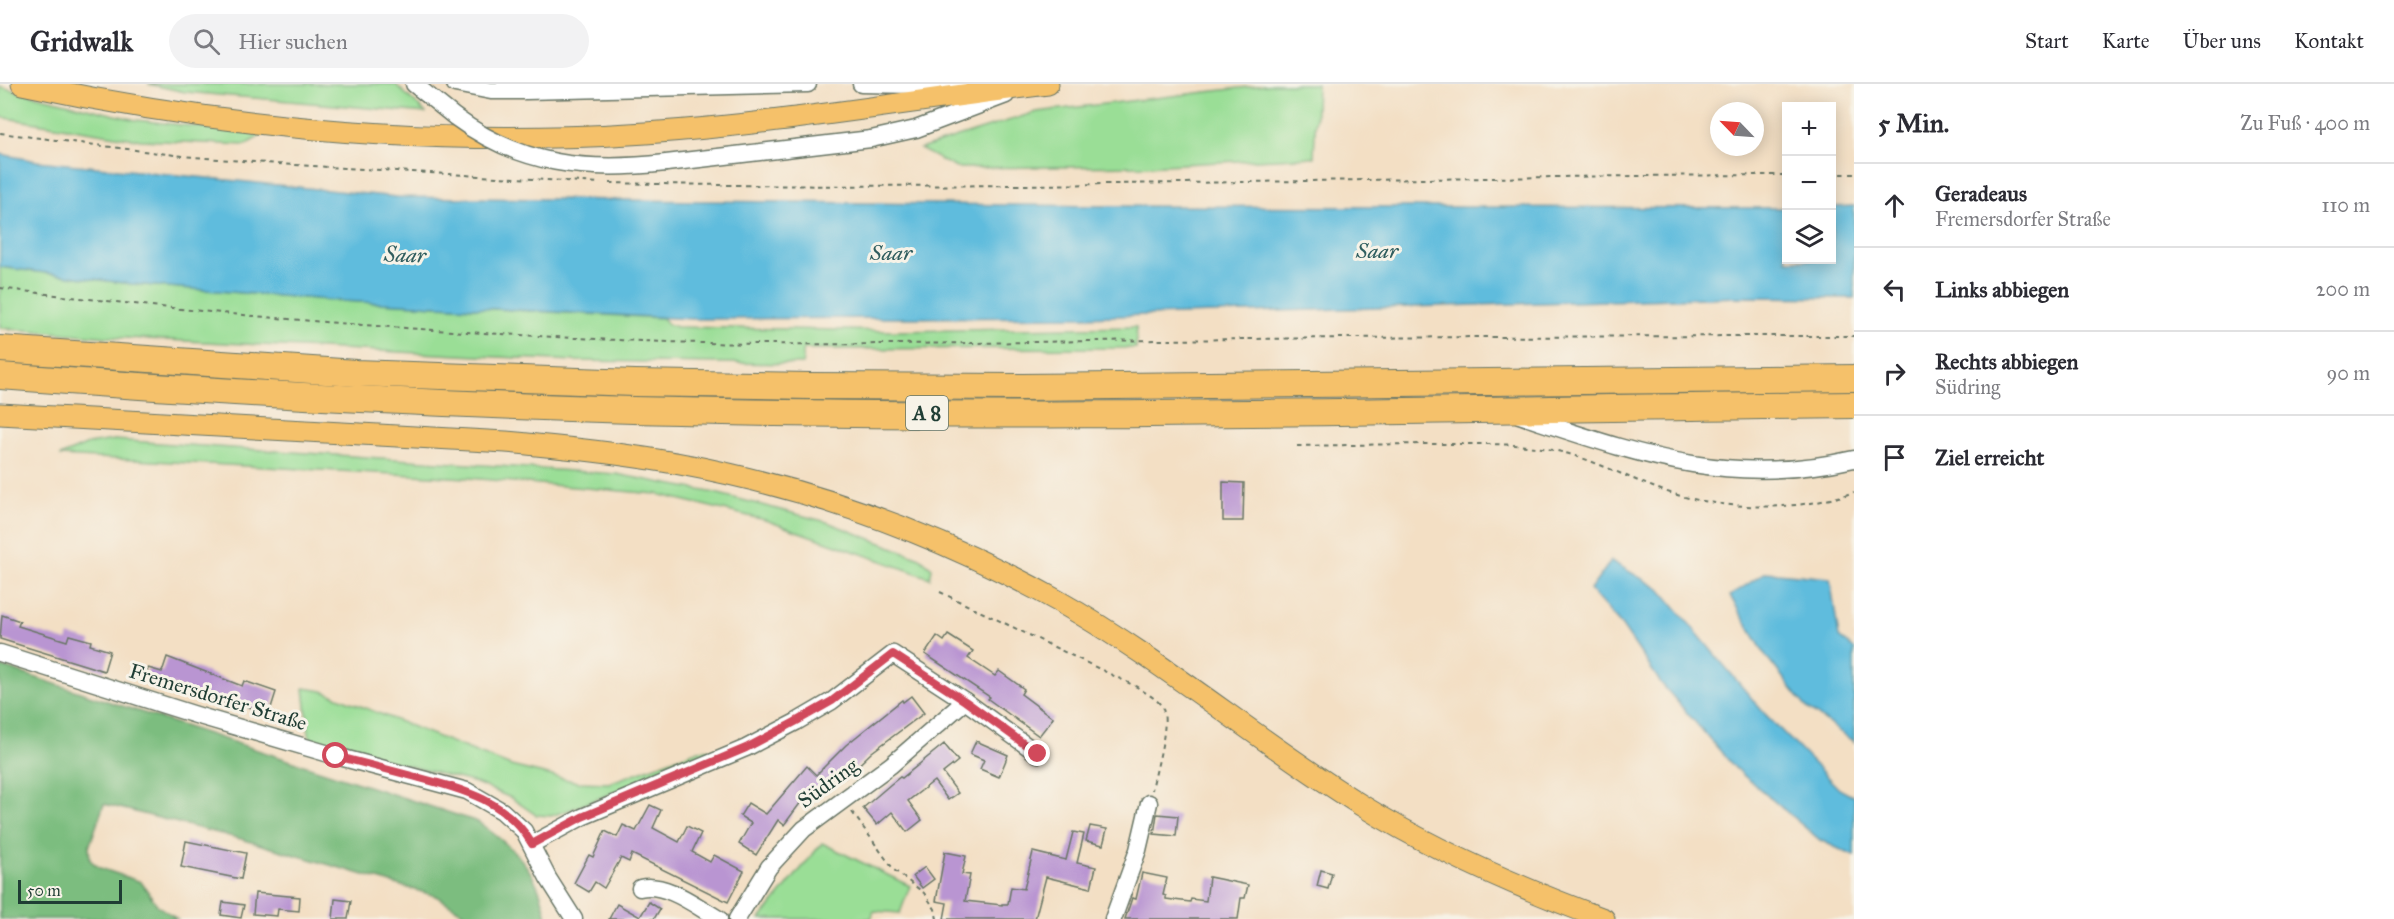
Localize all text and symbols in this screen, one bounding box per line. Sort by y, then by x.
search box [169,14,589,68]
text: Gridwalk [30,24,133,59]
icon: search [190,25,223,58]
text: Hier suchen [238,28,348,55]
text: Start [2025,28,2069,54]
text: Karte [2102,28,2150,54]
text: Über uns [2183,28,2261,54]
text: Kontakt [2294,28,2364,54]
north arrow [1710,102,1764,156]
map controls [1782,102,1836,264]
button: + [1782,102,1836,156]
text: 5 Min. [1878,107,1949,139]
text: Zu Fuß · 400 m [2240,111,2370,135]
button: − [1782,156,1836,210]
text: Geradeaus [1935,180,2027,207]
icon: ahead [1878,189,1911,222]
text: 110 m [2322,193,2370,217]
text: Fremersdorfer Straße [1935,207,2111,231]
button: layers [1782,210,1836,264]
water label: Saar [1355,237,1400,264]
water label: Saar [869,239,914,266]
water label: Saar [382,240,428,269]
icon: left [1878,273,1911,306]
text: Links abbiegen [1935,276,2069,303]
text: 200 m [2316,277,2370,301]
text: Rechts abbiegen [1935,348,2078,375]
icon: right [1878,357,1911,390]
text: 90 m [2327,361,2370,385]
text: Südring [1935,375,2000,399]
road number: A 8 [906,396,948,430]
icon: arrive [1878,441,1911,474]
text: Ziel erreicht [1935,444,2044,471]
street label: Fremersdorfer Straße [126,658,310,736]
route end [1024,740,1050,766]
route start [322,742,348,768]
street label: Südring [793,752,864,814]
scale bar [18,877,122,904]
text: 50 m [27,881,61,900]

